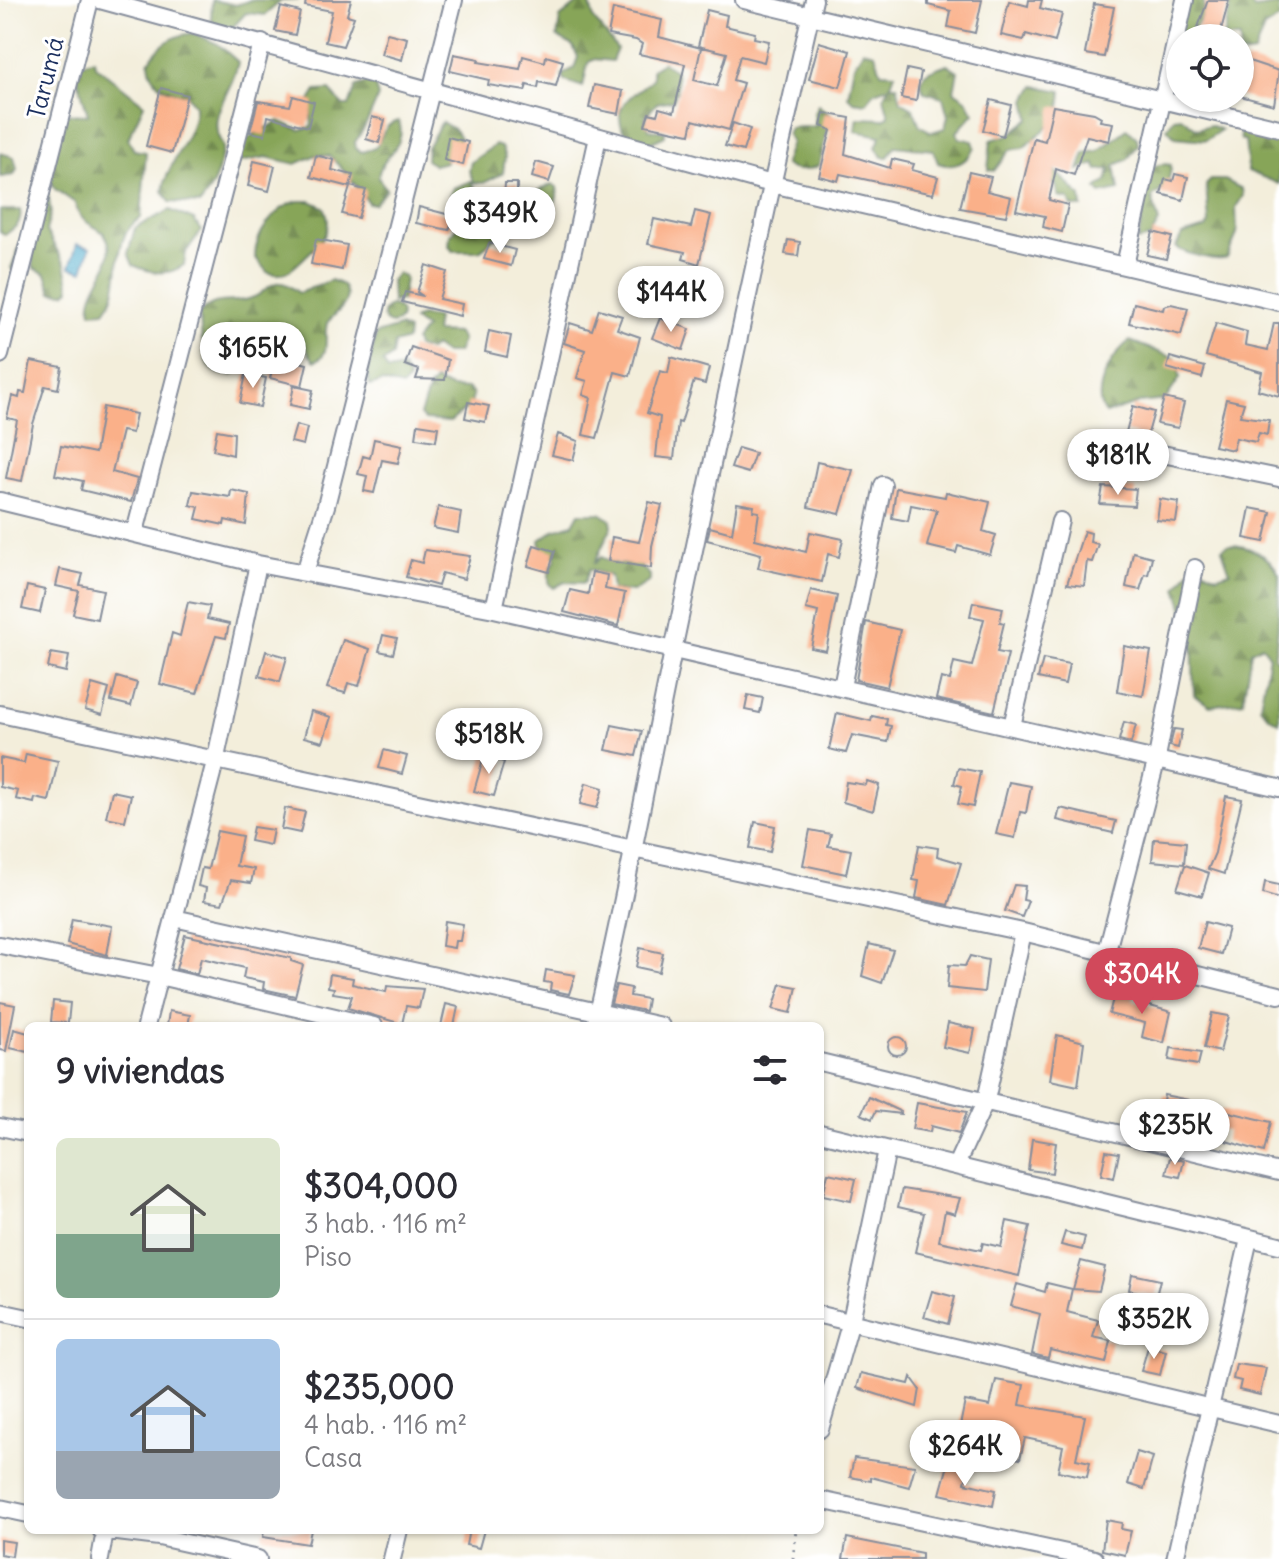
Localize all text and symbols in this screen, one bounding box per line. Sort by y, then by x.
map controls [1166,24,1254,112]
button: locate [1166,24,1254,112]
street label: Tarumá [20,34,70,122]
pin: $349K [444,187,556,255]
text: $349K [462,196,538,229]
pin: $144K [615,266,727,334]
text: $144K [636,275,706,308]
pin: $165K [197,322,309,390]
text: $165K [218,331,288,364]
pin: $181K [1062,429,1174,497]
text: $181K [1085,438,1151,471]
pin: $518K [433,708,545,776]
text: $518K [454,717,524,750]
pin: $304K [1086,948,1198,1016]
text: $304K [1103,957,1181,990]
icon: filters [748,1048,792,1092]
text: 9 viviendas [56,1049,225,1092]
pin: $235K [1119,1099,1231,1167]
text: $235K [1138,1108,1212,1141]
text: $304,000 [304,1164,458,1207]
icon: home [120,1170,216,1266]
text: 3 hab. · 116 m² [304,1207,467,1240]
text: Piso [304,1240,352,1273]
pin: $352K [1098,1293,1210,1361]
text: $352K [1117,1302,1191,1335]
text: $235,000 [304,1365,455,1408]
icon: home [120,1371,216,1467]
text: 4 hab. · 116 m² [304,1408,467,1441]
pin: $264K [909,1420,1021,1488]
text: $264K [928,1429,1002,1462]
text: Casa [304,1441,362,1474]

